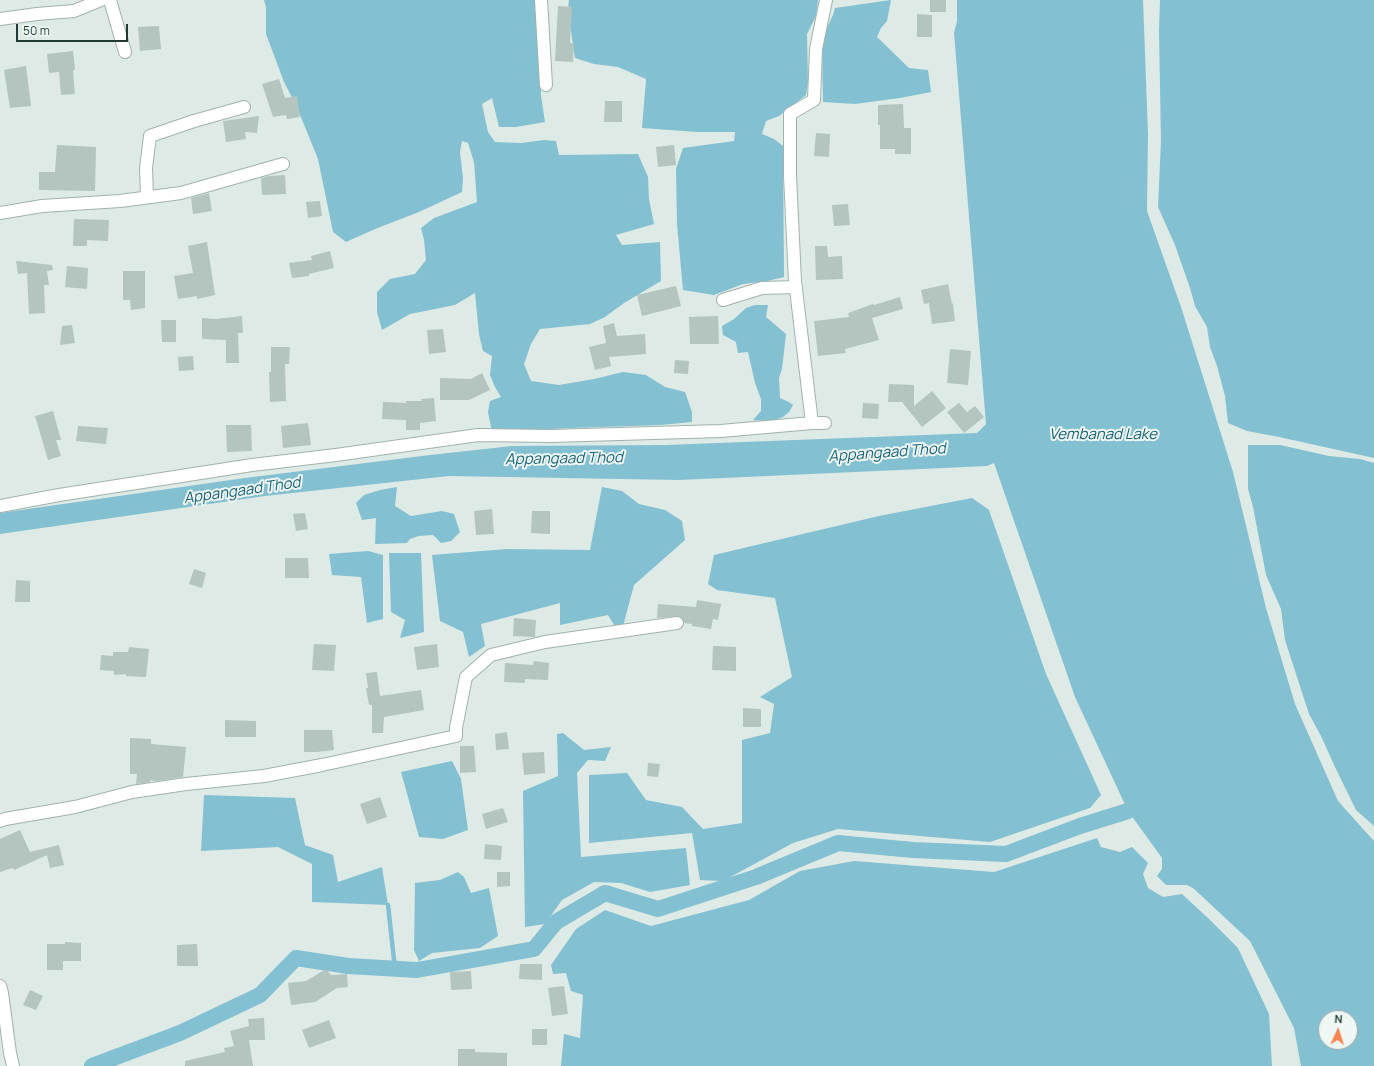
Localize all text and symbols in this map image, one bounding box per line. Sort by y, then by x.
scale bar [18,16,130,42]
text: 50 m [23,22,50,39]
water label: Vembanad Lake [1049,426,1157,444]
water label: Appangaad Thod [828,440,946,466]
water label: Appangaad Thod [505,449,623,469]
water label: Appangaad Thod [183,474,301,508]
north arrow [1318,1010,1358,1050]
text: N [1334,1011,1343,1026]

